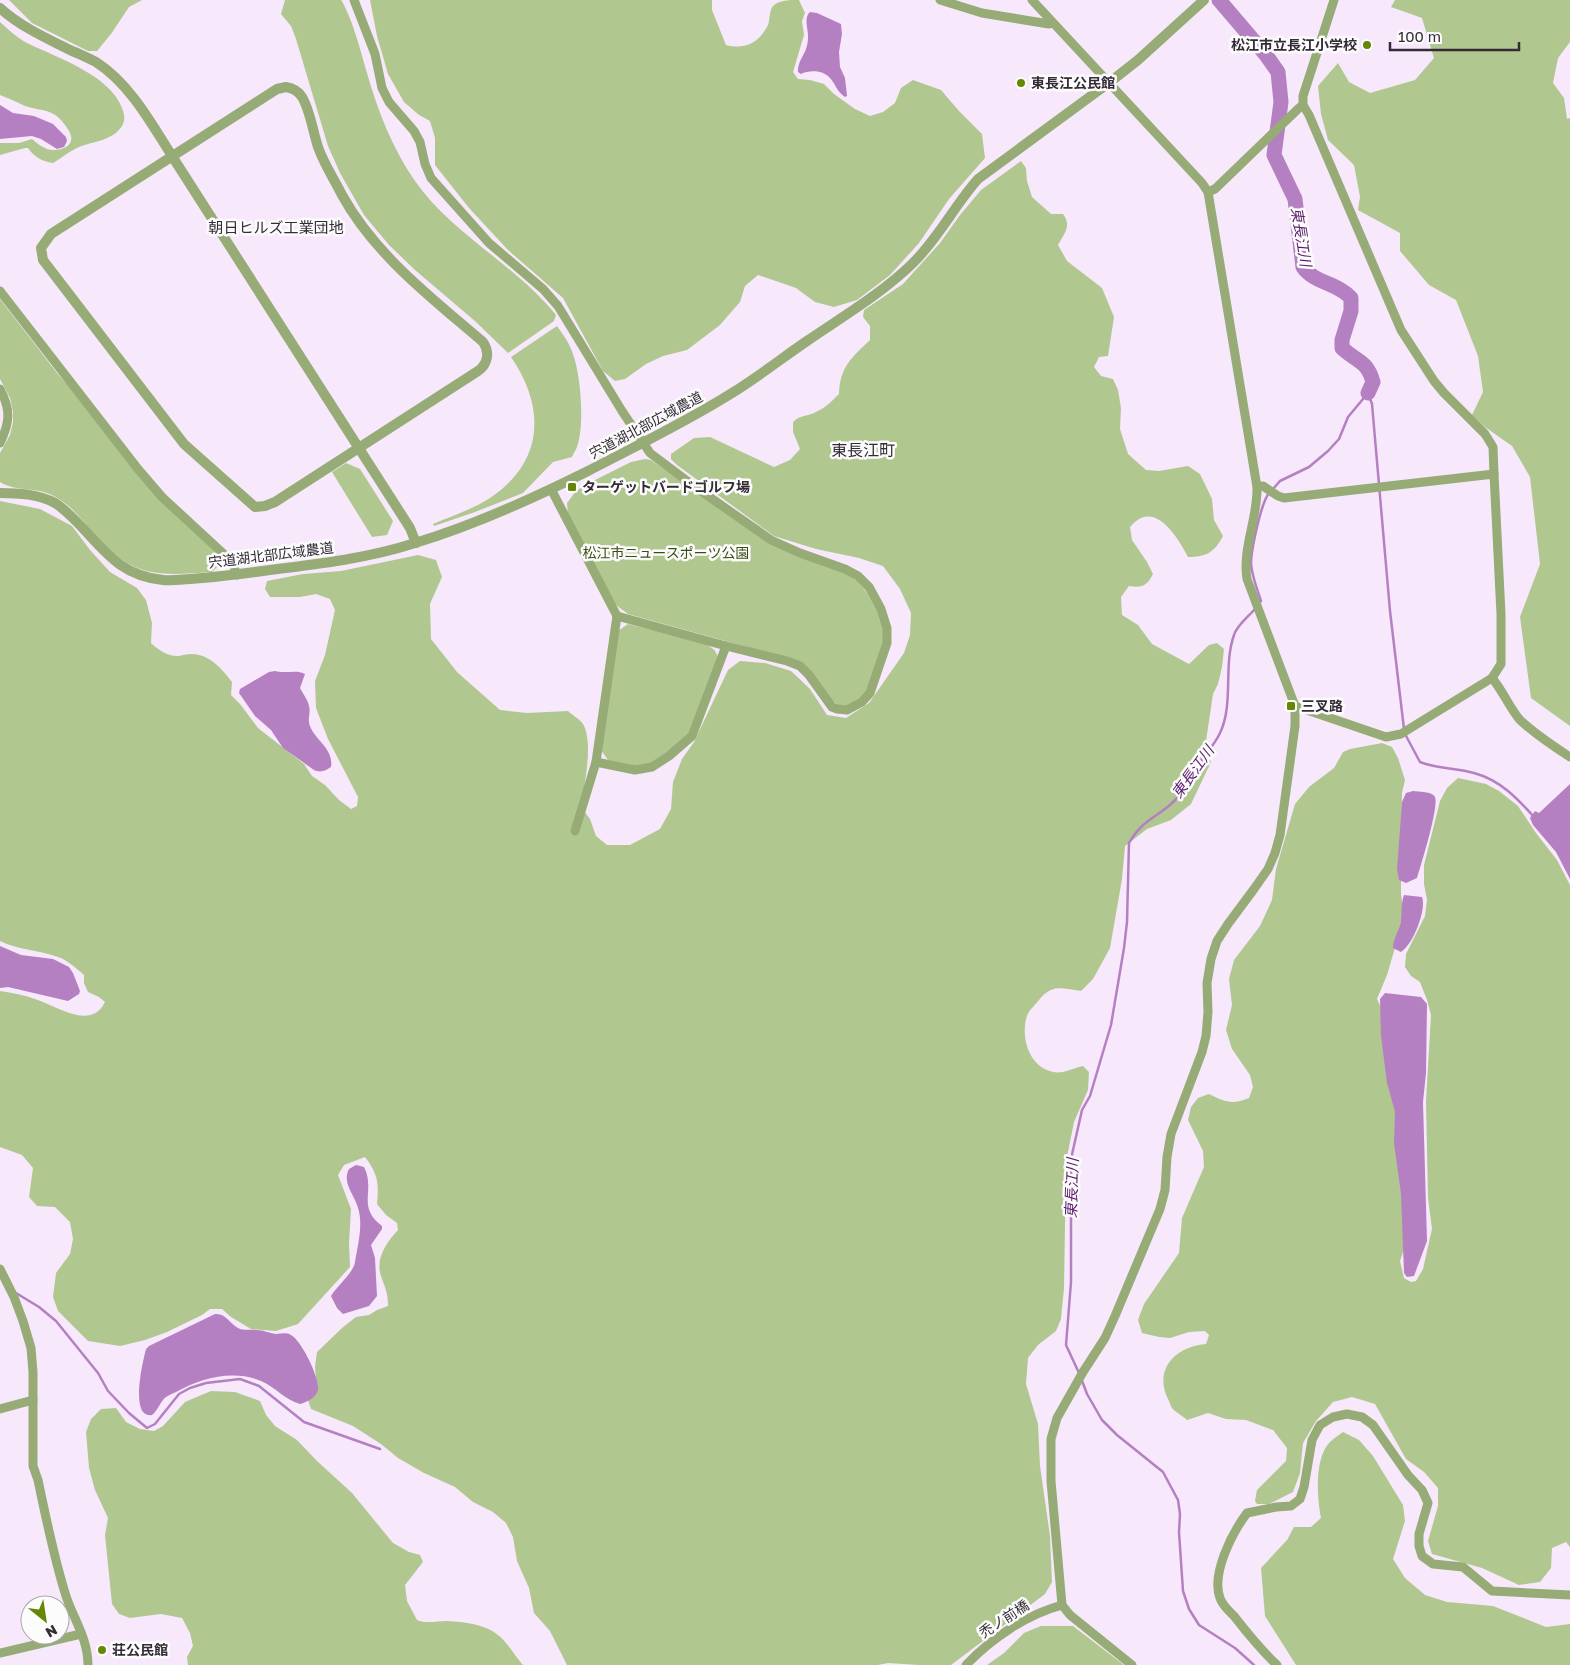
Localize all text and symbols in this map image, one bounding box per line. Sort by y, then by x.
scale bar [1390,20,1519,52]
text: 100 m [1398,27,1441,45]
place label: 松江市立長江小学校 [1231,36,1357,53]
marker: 松江市立長江小学校 [1361,39,1373,51]
place label: 東長江公民館 [1031,74,1115,91]
marker: 東長江公民館 [1015,77,1027,89]
water label: 東長江川 [1288,206,1316,270]
district label: 朝日ヒルズ工業団地 [208,218,344,236]
street label: 宍道湖北部広域農道 [586,387,705,462]
district label: 東長江町 [831,440,895,460]
place label: ターゲットバードゴルフ場 [582,478,750,495]
marker: ターゲットバードゴルフ場 [566,481,578,493]
street label: 宍道湖北部広域農道 [207,538,335,571]
park label: 松江市ニュースポーツ公園 [582,544,750,561]
place label: 三叉路 [1301,697,1343,714]
marker: 三叉路 [1285,700,1297,712]
water label: 東長江川 [1167,740,1218,801]
water label: 東長江川 [1061,1156,1081,1218]
north arrow [20,1595,70,1645]
street label: 禿ノ前橋 [976,1596,1032,1641]
text: N [43,1622,61,1642]
place label: 荘公民館 [112,1641,168,1658]
marker: 荘公民館 [96,1644,108,1656]

